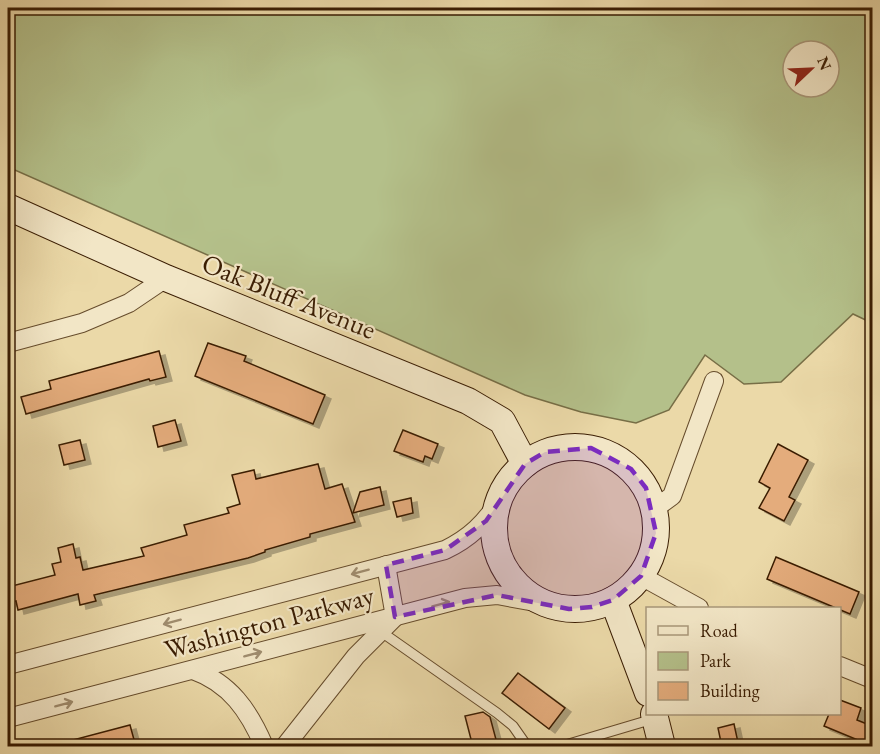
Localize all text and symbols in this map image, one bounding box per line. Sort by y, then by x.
north arrow [781,39,841,99]
text: N [812,53,837,73]
street label: Oak Bluff Avenue [197,245,381,347]
one-way arrow [351,567,370,578]
street label: Washington Parkway [160,577,378,667]
one-way arrow [431,598,450,610]
legend [646,607,841,715]
one-way arrow [163,616,182,628]
text: Road [700,619,739,642]
one-way arrow [243,648,262,659]
text: Park [700,649,731,672]
text: Building [700,679,760,702]
one-way arrow [54,697,73,709]

